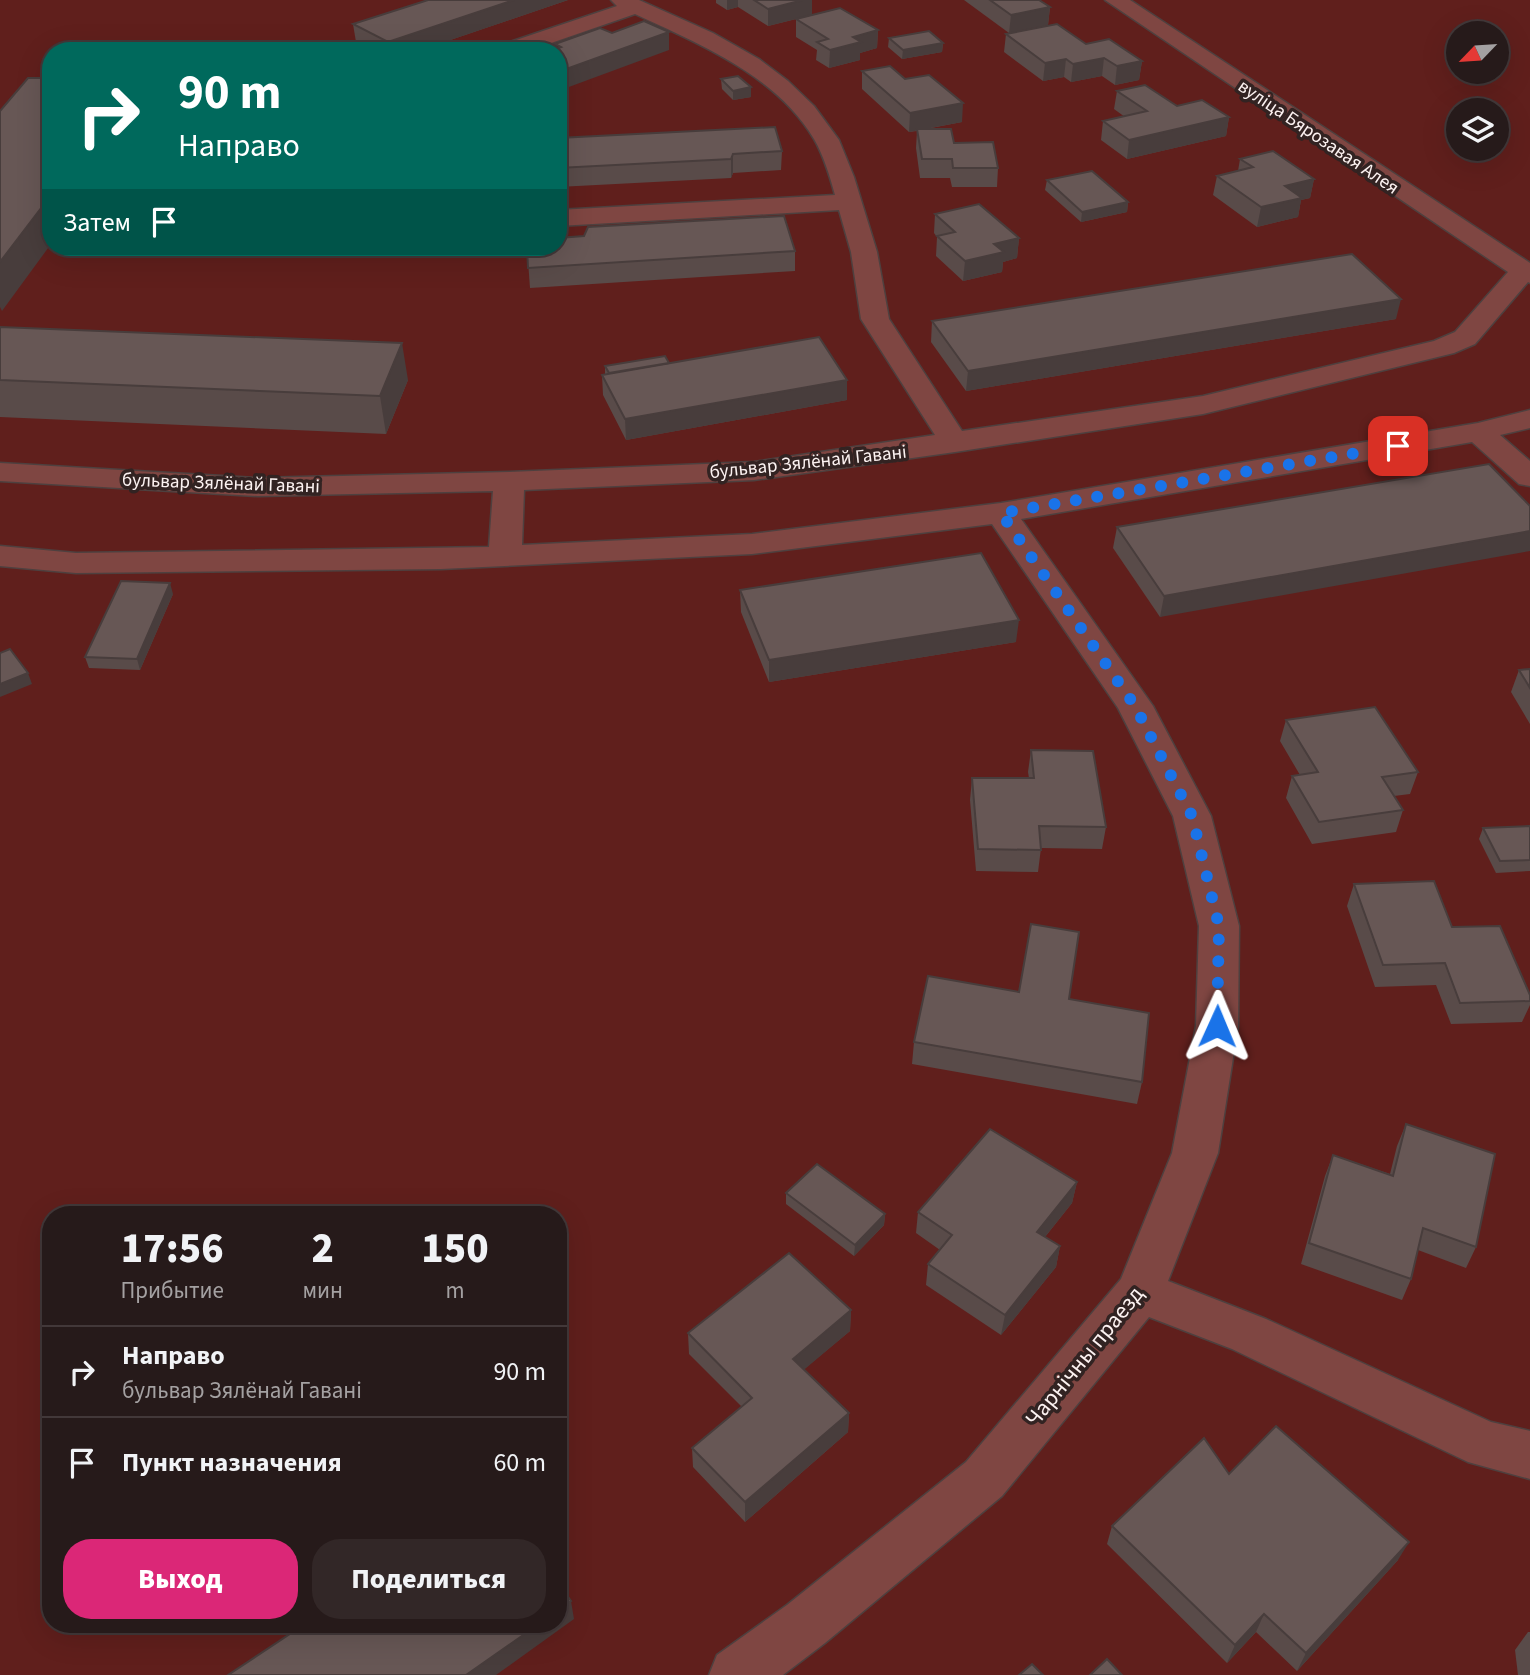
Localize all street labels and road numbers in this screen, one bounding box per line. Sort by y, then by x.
street label: вуліца Бярозавая Алея [1232,73,1404,201]
street label: бульвар Зялёнай Гавані [708,439,908,486]
street label: бульвар Зялёнай Гавані [121,467,320,500]
street label: Чарнічны праезд [1017,1279,1151,1434]

